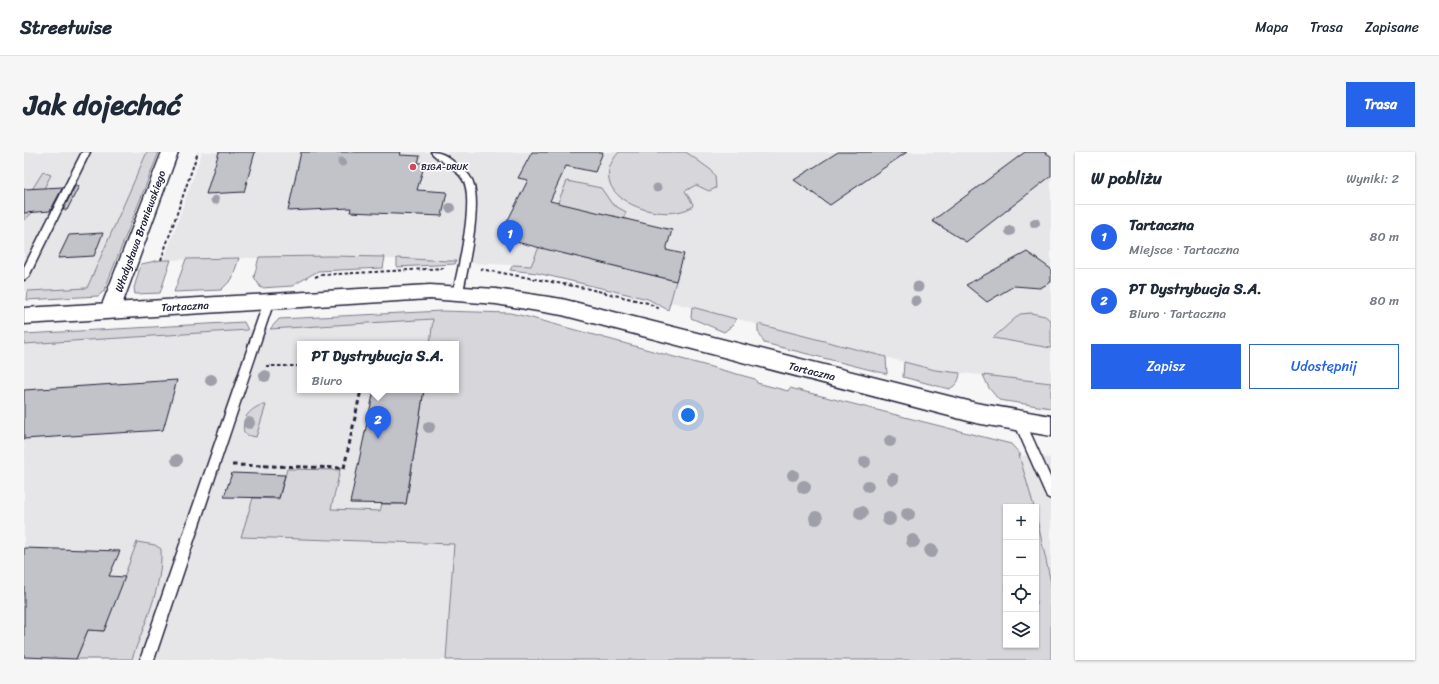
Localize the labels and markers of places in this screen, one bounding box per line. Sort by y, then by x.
place label: BIGA-DRUK [421,159,468,175]
marker: BIGA-DRUK [408,162,418,172]
pin: 1 [497,220,523,253]
pin: 2 [365,406,391,439]

